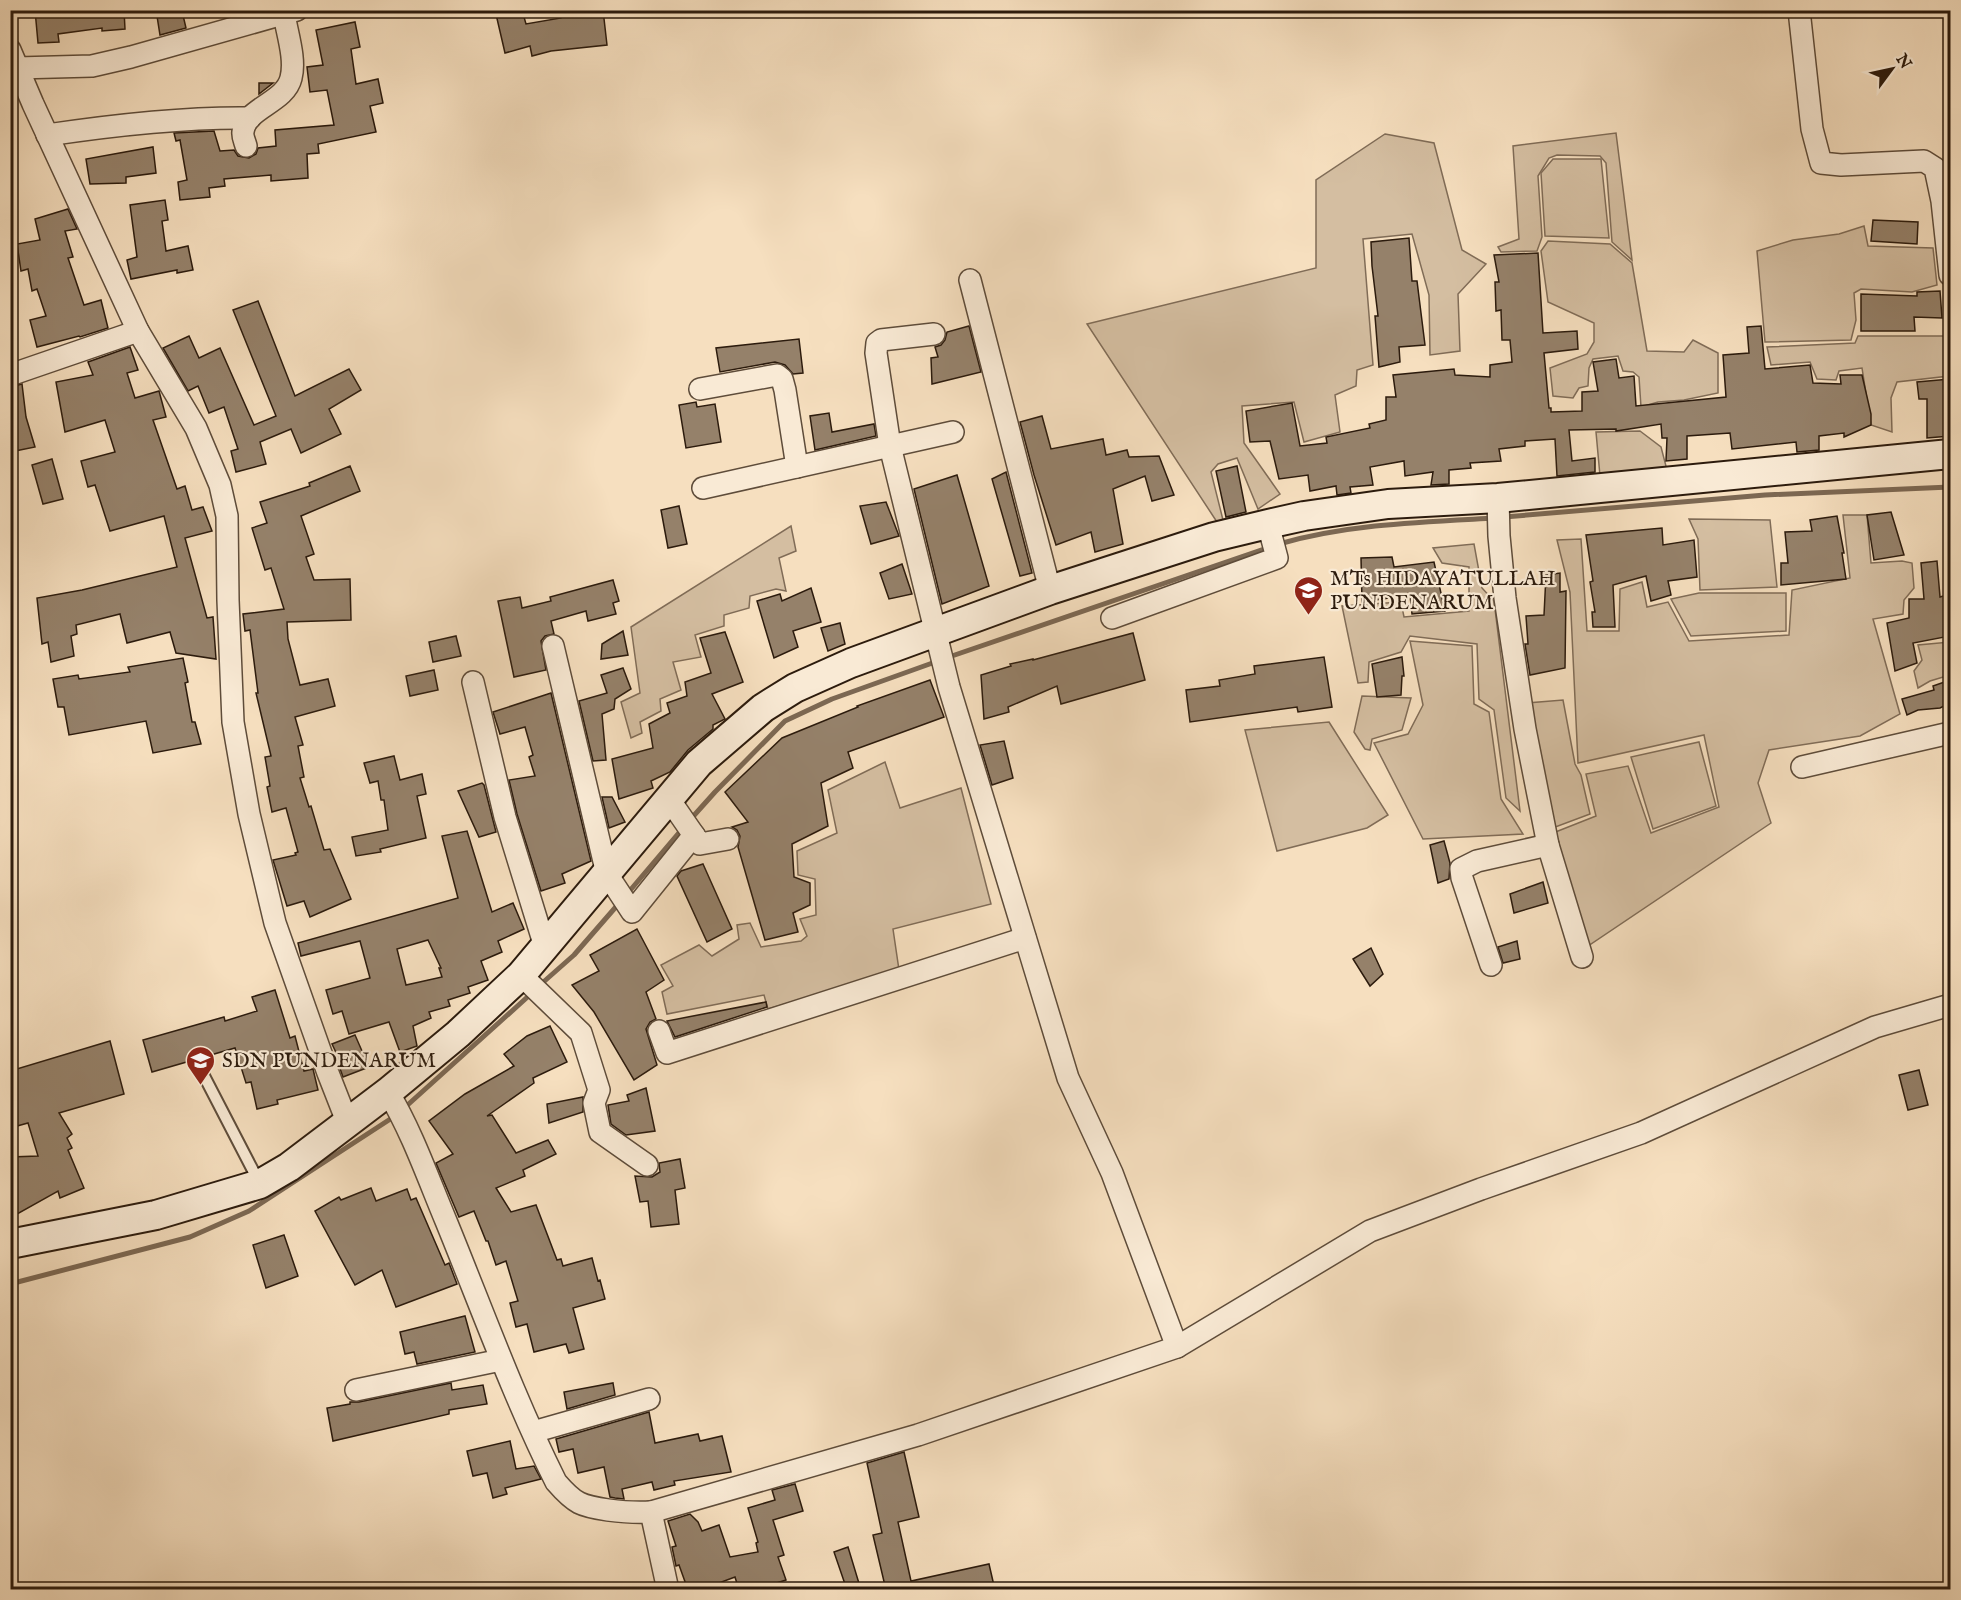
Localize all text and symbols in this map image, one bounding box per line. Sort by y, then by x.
north arrow [1862,39,1922,99]
text: N [1890,50,1915,73]
place label: MTs HIDAYATULLAH PUNDENARUM [1330,566,1556,617]
school or university icon: MTs HIDAYATULLAH PUNDENARUM [1293,574,1325,616]
school or university icon: SDN PUNDENARUM [185,1044,217,1086]
place label: SDN PUNDENARUM [222,1048,436,1075]

